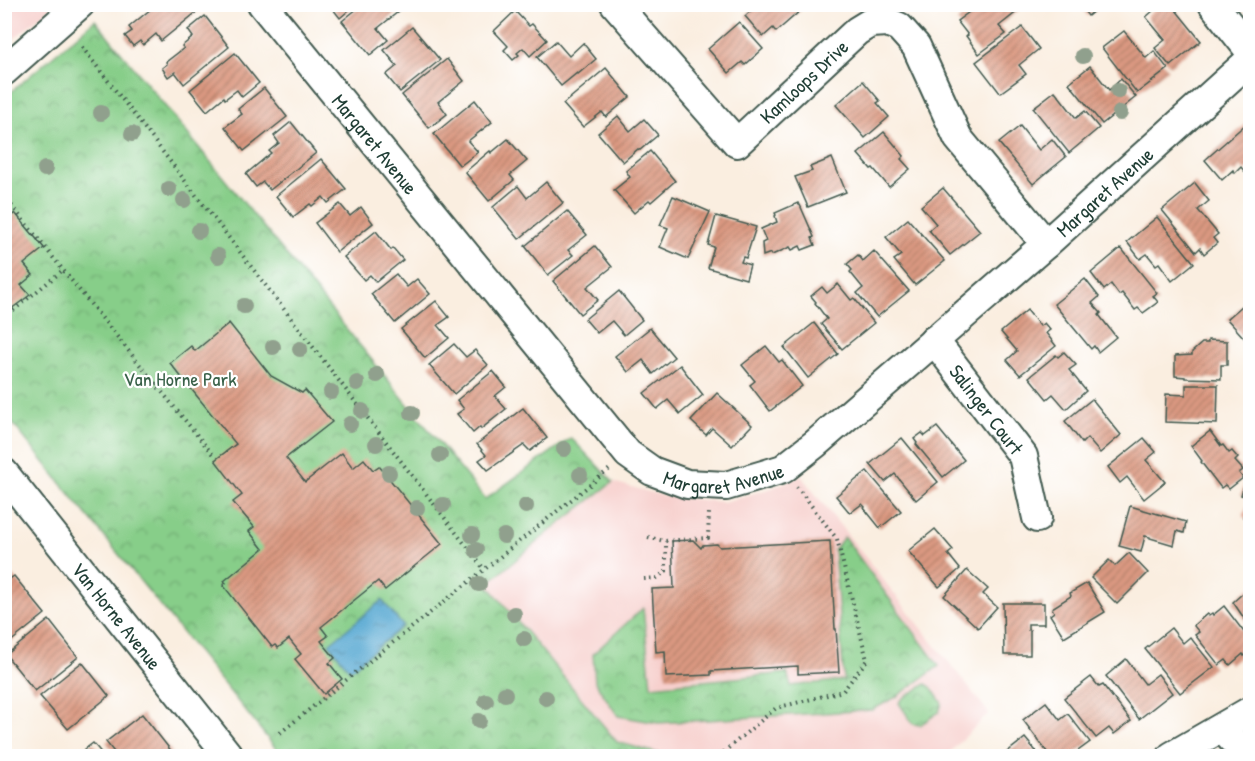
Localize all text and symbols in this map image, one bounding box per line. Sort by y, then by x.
street label: Kamloops Drive [753,33,854,129]
street label: Margaret Avenue [327,88,425,200]
street label: Margaret Avenue [1050,140,1159,242]
street label: Salinger Court [944,358,1031,460]
park label: Van Horne Park [124,365,236,392]
street label: Margaret Avenue [660,456,787,500]
street label: Van Horne Avenue [66,556,168,675]

